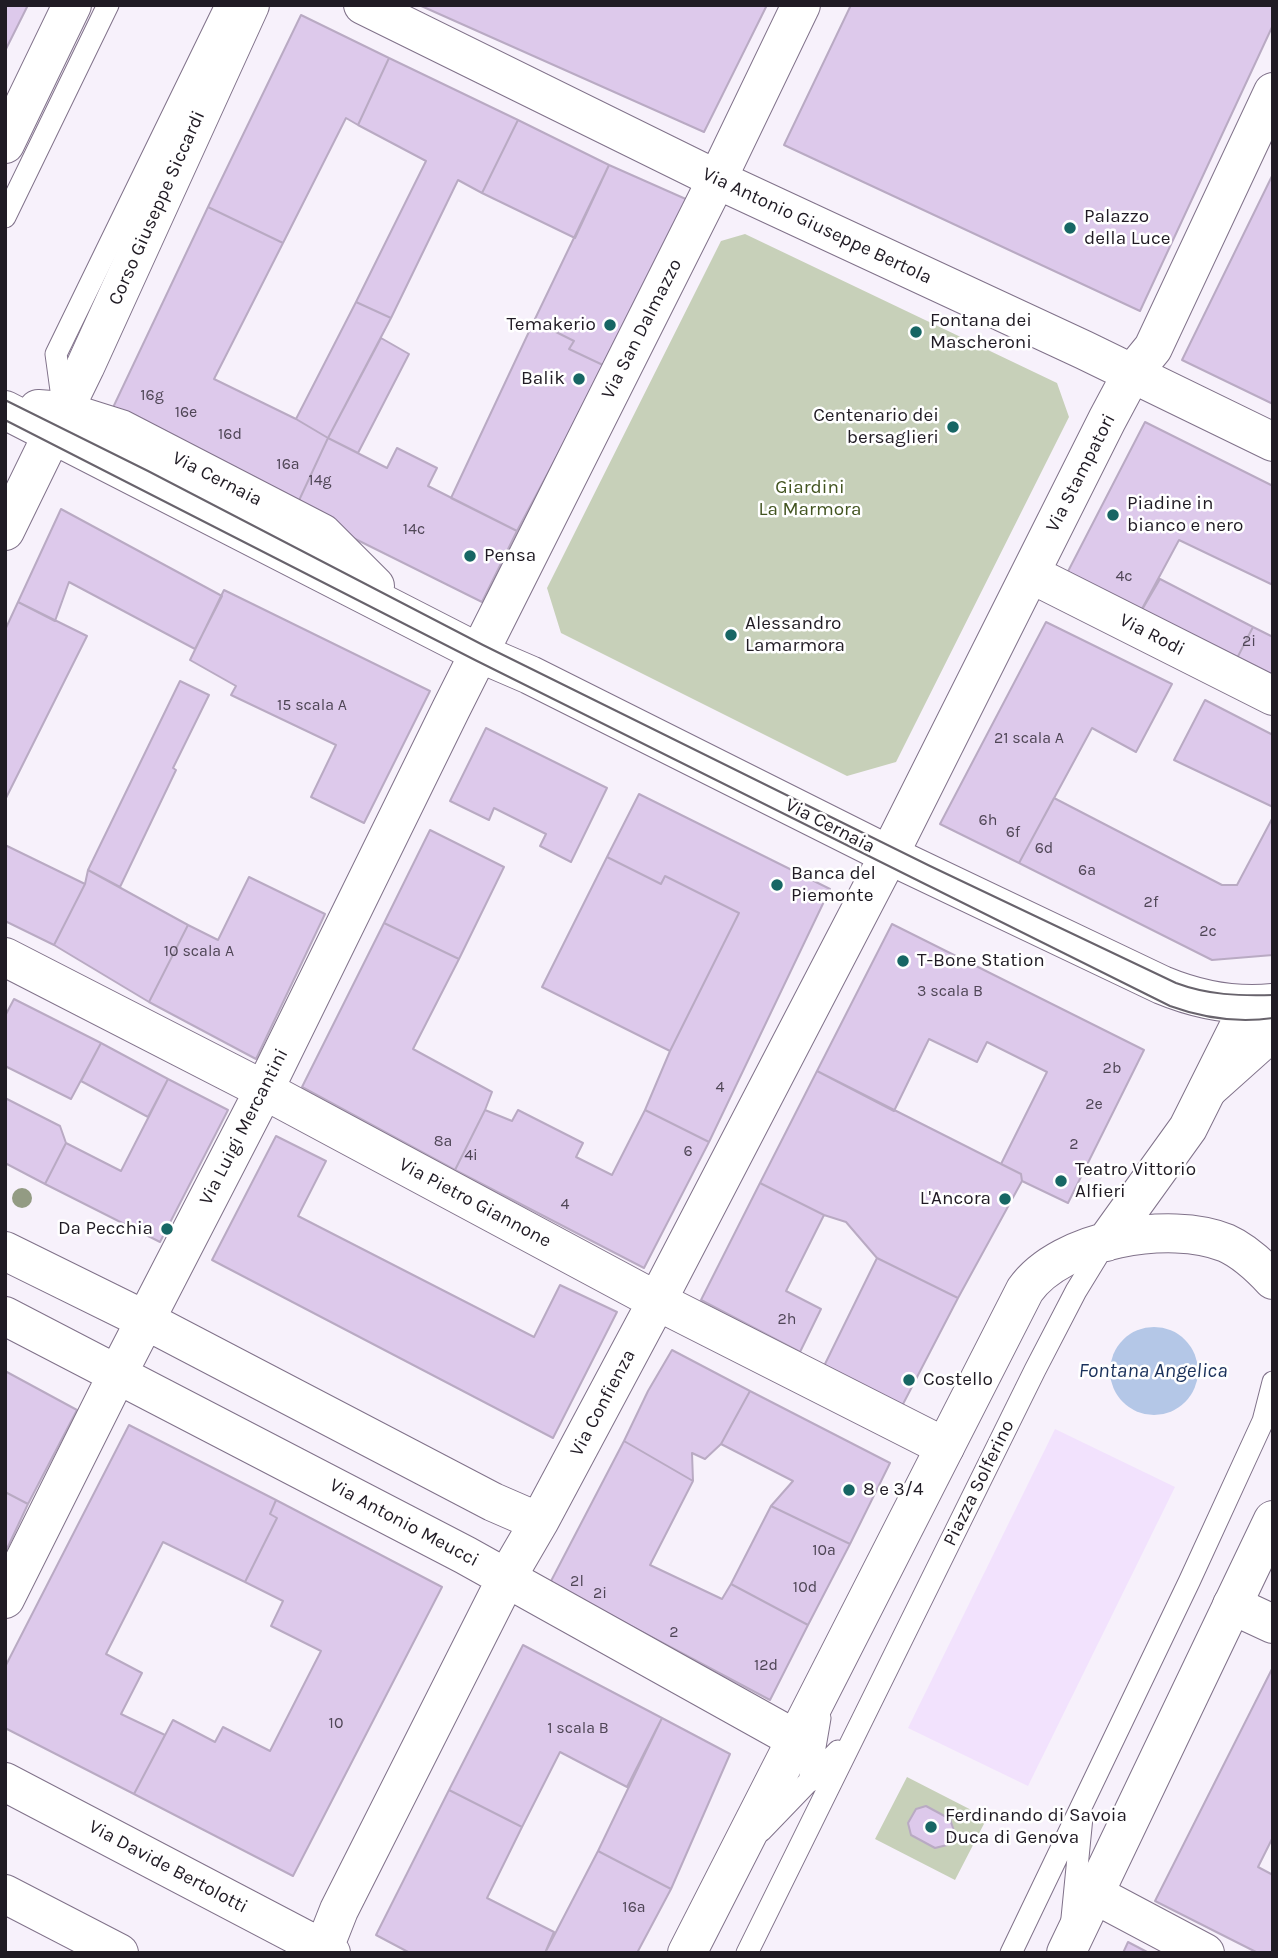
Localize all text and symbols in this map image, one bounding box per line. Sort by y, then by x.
street label: Corso Giuseppe Siccardi [104,107,210,309]
street label: Via Antonio Giuseppe Bertola [699,163,935,289]
place label: Palazzo della Luce [1084,206,1171,250]
marker: Palazzo della Luce [1062,220,1078,236]
street label: Via San Dalmazzo [597,255,687,403]
place label: Fontana dei Mascheroni [930,310,1032,354]
place label: Temakerio [507,314,596,336]
marker: Temakerio [602,317,618,333]
marker: Fontana dei Mascheroni [908,324,924,340]
place label: Balik [521,368,565,390]
marker: Balik [571,371,587,387]
house number: 16g [140,385,164,405]
house number: 16e [175,402,197,422]
place label: Centenario dei bersaglieri [813,405,939,449]
street label: Via Stampatori [1041,410,1121,536]
marker: Centenario dei bersaglieri [945,419,961,435]
house number: 16d [218,424,242,444]
street label: Via Cernaia [168,447,266,511]
house number: 16a [276,454,300,474]
house number: 14g [308,470,332,490]
park label: Giardini La Marmora [759,477,861,521]
place label: Piadine in bianco e nero [1127,493,1243,537]
marker: Piadine in bianco e nero [1105,507,1121,523]
house number: 14c [403,519,425,539]
place label: Pensa [484,545,536,567]
marker: Pensa [462,548,478,564]
house number: 4c [1115,566,1133,586]
street label: Via Rodi [1116,609,1188,661]
place label: Alessandro Lamarmora [745,613,845,657]
marker: Alessandro Lamarmora [723,627,739,643]
house number: 2i [1242,631,1256,651]
house number: 15 scala A [277,695,347,715]
house number: 21 scala A [994,728,1064,748]
street label: Via Cernaia [781,794,879,858]
house number: 6h [979,810,997,830]
house number: 6f [1006,822,1020,842]
house number: 6d [1035,838,1053,858]
house number: 6a [1078,860,1096,880]
place label: Banca del Piemonte [791,863,876,907]
marker: Banca del Piemonte [769,877,785,893]
house number: 2f [1144,892,1158,912]
house number: 2c [1199,921,1217,941]
house number: 10 scala A [164,941,234,961]
place label: T-Bone Station [917,950,1045,972]
marker: T-Bone Station [895,953,911,969]
house number: 3 scala B [917,981,983,1001]
street label: Via Luigi Mercantini [195,1045,293,1209]
house number: 2b [1103,1058,1121,1078]
house number: 4 [716,1077,724,1097]
house number: 2e [1085,1094,1103,1114]
house number: 8a [434,1131,452,1151]
house number: 2 [1069,1134,1079,1154]
house number: 6 [683,1141,693,1161]
house number: 4i [464,1145,478,1165]
street label: Via Pietro Giannone [395,1153,555,1253]
place label: Teatro Vittorio Alfieri [1075,1159,1196,1203]
marker: Teatro Vittorio Alfieri [1053,1173,1069,1189]
place label: L'Ancora [920,1188,991,1210]
marker: L'Ancora [997,1191,1013,1207]
house number: 4 [561,1194,569,1214]
place label: Da Pecchia [58,1218,153,1240]
marker: Da Pecchia [159,1221,175,1237]
house number: 2h [778,1309,796,1329]
street label: Via Confienza [565,1346,641,1460]
water label: Fontana Angelica [1078,1358,1228,1384]
place label: Costello [923,1369,993,1391]
marker: Costello [901,1372,917,1388]
street label: Piazza Solferino [939,1416,1019,1550]
street label: Via Antonio Meucci [325,1474,483,1572]
place label: 8 e 3/4 [863,1479,923,1501]
marker: 8 e 3/4 [841,1482,857,1498]
house number: 10a [812,1540,836,1560]
house number: 2l [570,1571,584,1591]
house number: 10d [793,1577,817,1597]
house number: 2i [593,1583,607,1603]
house number: 2 [669,1622,679,1642]
house number: 12d [754,1655,778,1675]
house number: 10 [329,1713,343,1733]
house number: 1 scala B [547,1718,609,1738]
place label: Ferdinando di Savoia Duca di Genova [945,1805,1127,1849]
street label: Via Davide Bertolotti [85,1815,251,1919]
marker: Ferdinando di Savoia Duca di Genova [923,1819,939,1835]
house number: 16a [622,1897,646,1917]

